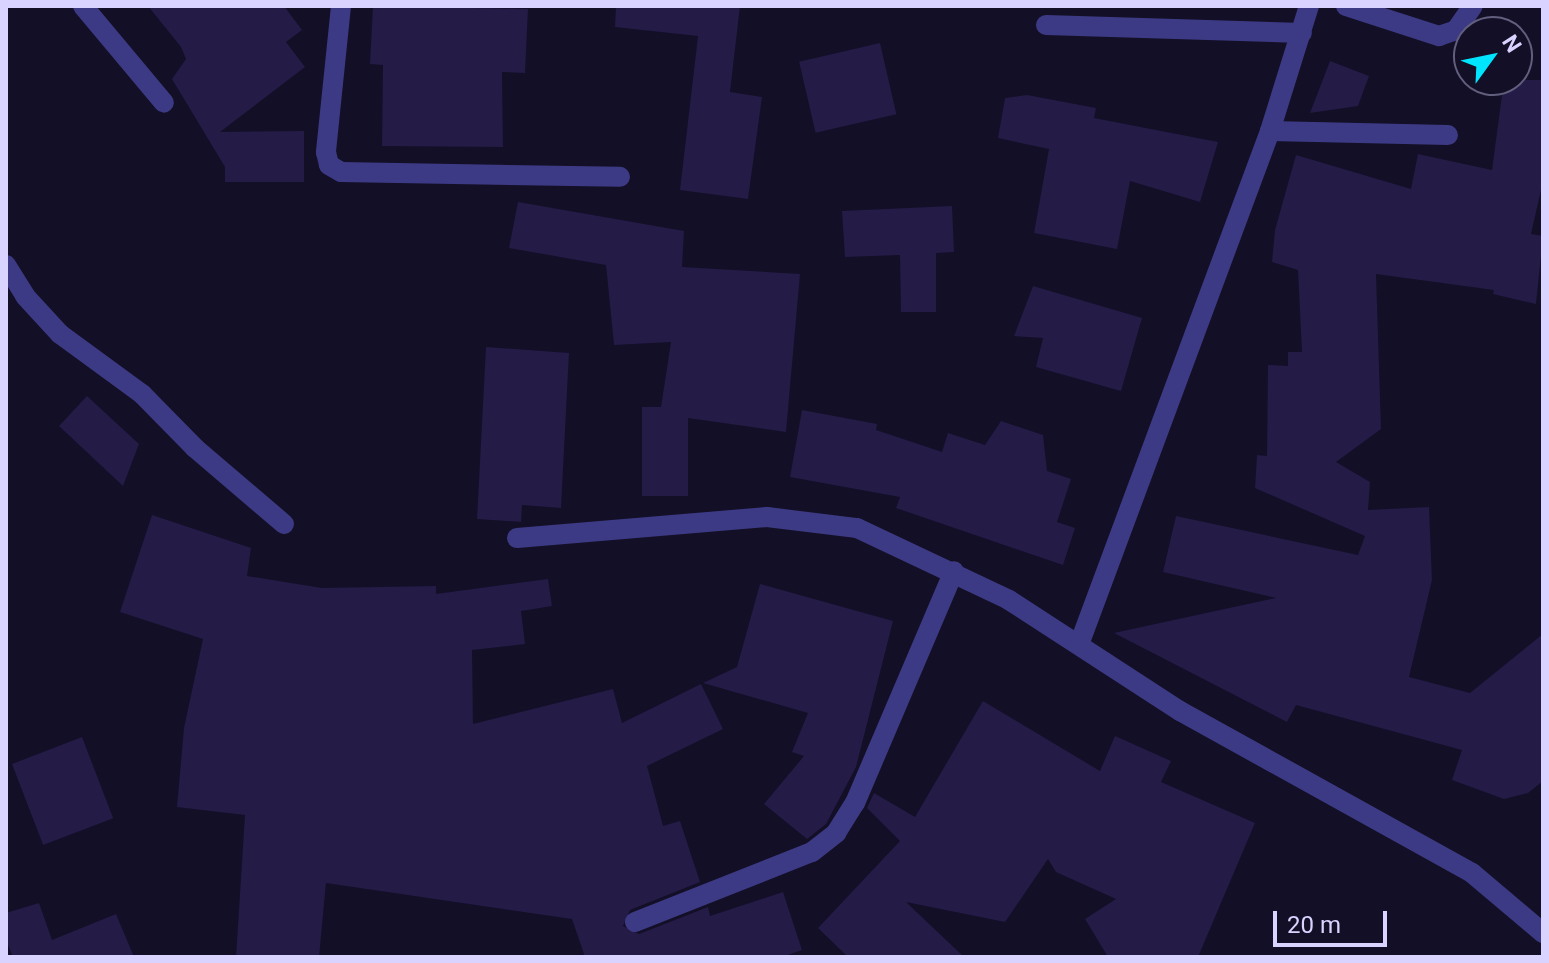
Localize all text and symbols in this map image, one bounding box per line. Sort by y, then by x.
north arrow [1453,16,1533,96]
text: N [1497,30,1527,57]
scale bar [1277,895,1391,945]
text: 20 m [1287,911,1341,939]

